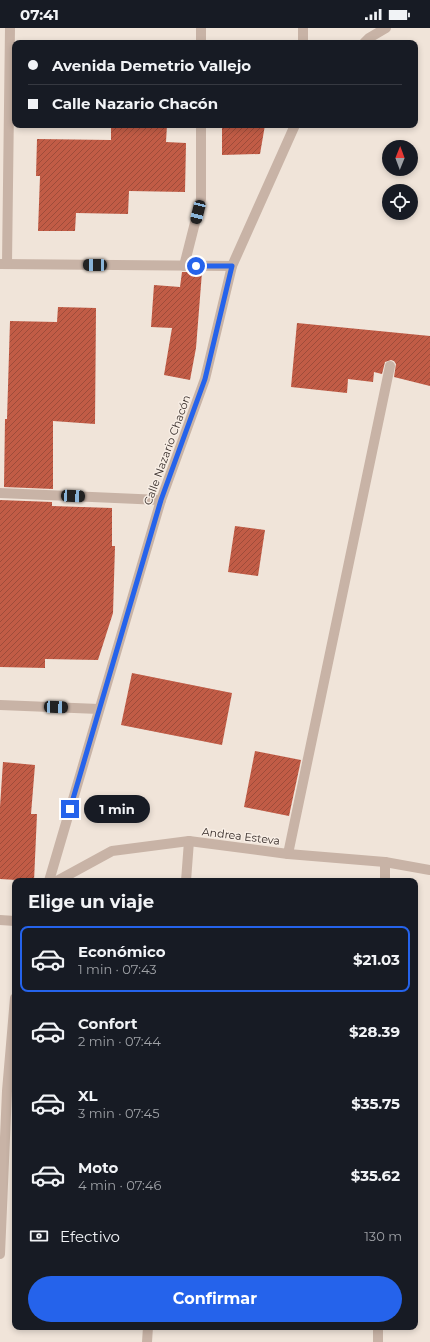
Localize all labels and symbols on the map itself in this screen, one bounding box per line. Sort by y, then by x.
north arrow [382,140,418,176]
car [189,199,207,225]
route start [187,257,205,275]
car [83,259,107,271]
street label: Calle Nazario Chacón [141,393,193,507]
car [61,489,85,503]
car [44,701,68,713]
callout: 1 min [84,795,150,823]
route end [61,800,79,818]
street label: Andrea Esteva [201,824,281,848]

